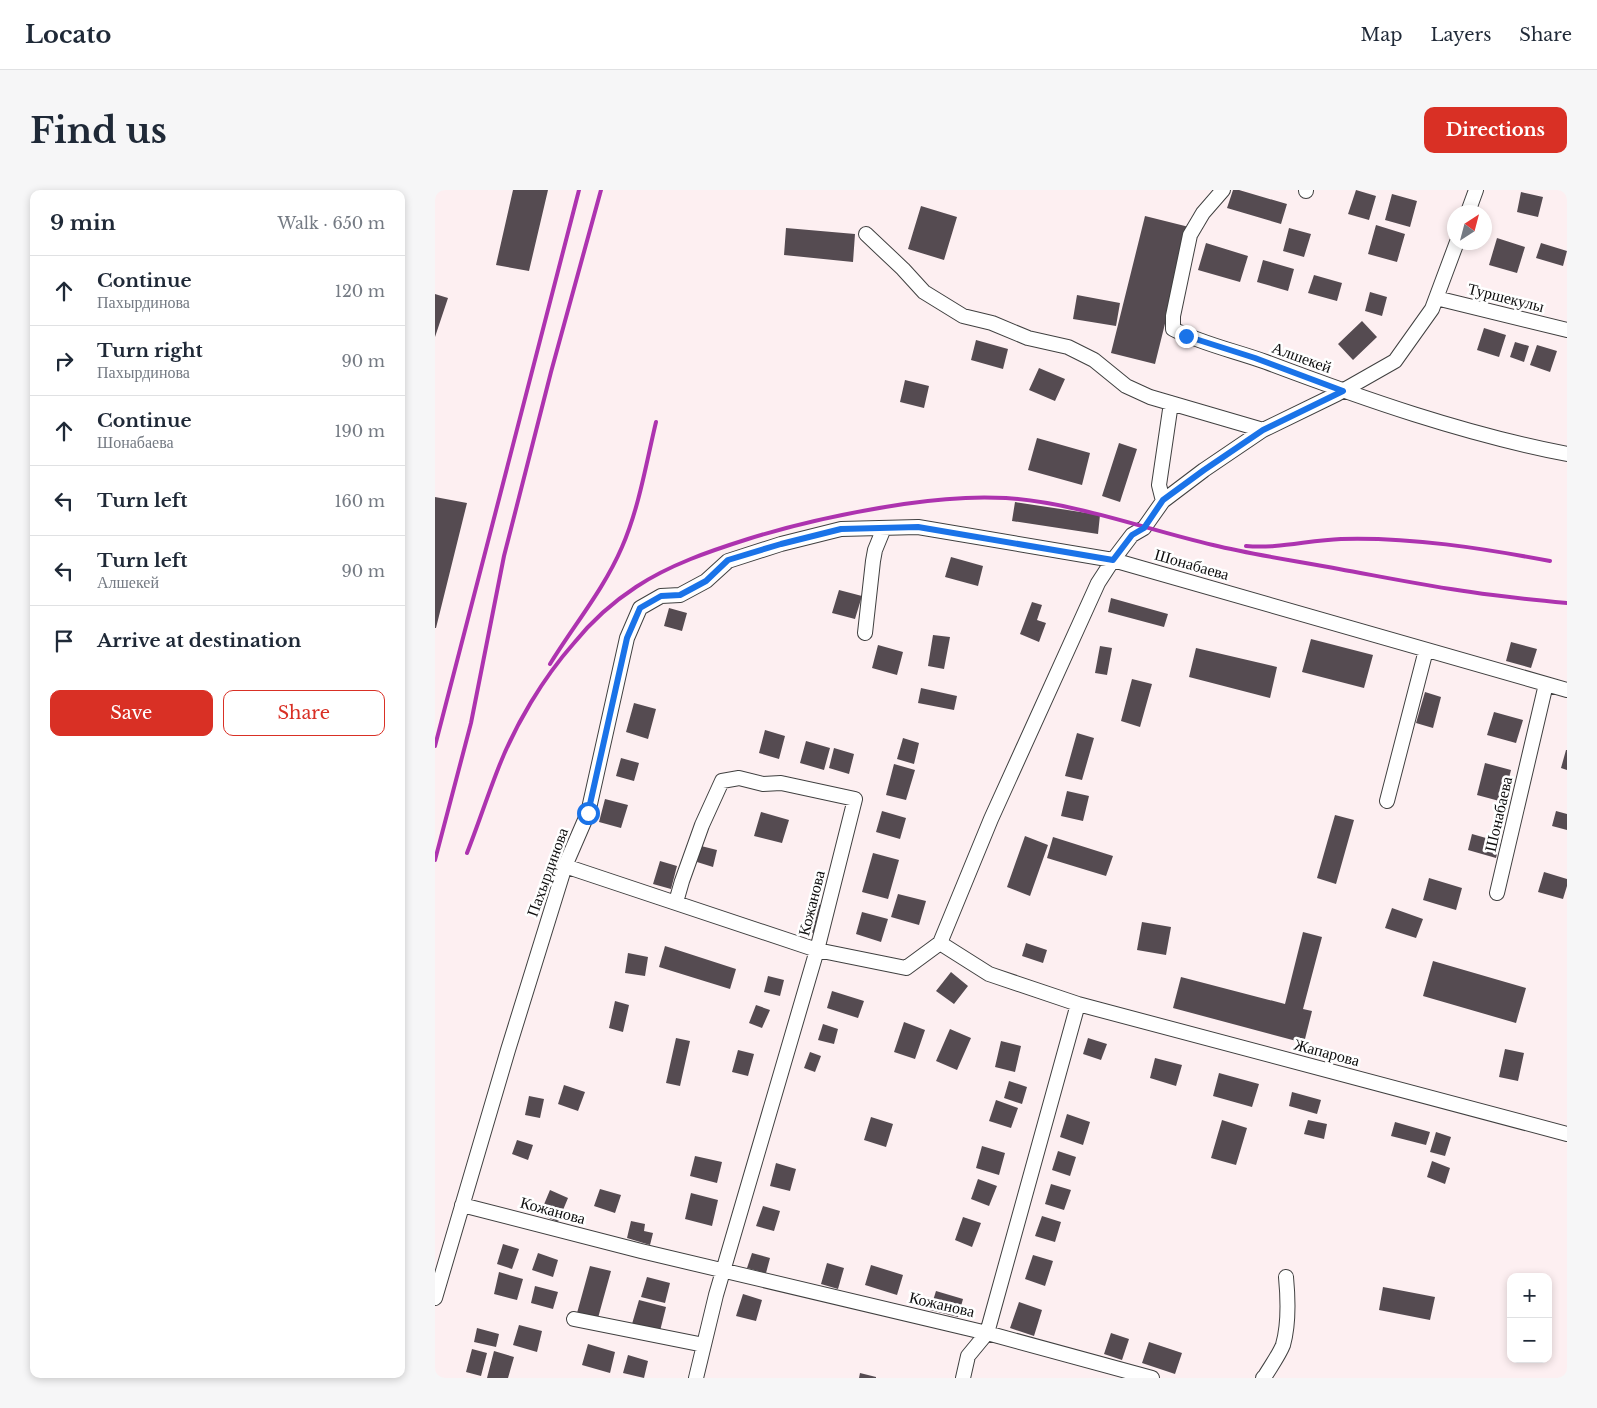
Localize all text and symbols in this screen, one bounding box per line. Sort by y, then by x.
text: Locato [25,20,111,49]
text: Map [1361,24,1402,46]
text: Layers [1430,24,1491,46]
text: Share [1519,24,1572,46]
button: Directions [1424,107,1567,153]
text: Find us [30,109,167,152]
north arrow [1447,205,1492,250]
text: 9 min [50,210,116,236]
text: Walk · 650 m [278,213,385,233]
text: Continue [97,269,192,292]
icon: ahead [50,277,78,305]
street label: Туршекулы [1466,278,1546,316]
text: 120 m [335,281,385,301]
text: Пахырдинова [97,292,190,312]
route end [1175,325,1198,348]
street label: Алшекей [1269,337,1335,377]
text: Turn right [97,339,203,362]
icon: right [50,347,78,375]
text: 90 m [342,351,385,371]
text: Пахырдинова [97,362,190,382]
text: Continue [97,409,192,432]
icon: ahead [50,417,78,445]
text: 190 m [334,421,385,441]
text: Шонабаева [97,432,174,452]
icon: left [50,487,78,515]
text: Turn left [97,489,188,512]
text: 160 m [334,491,385,511]
street label: Шонабаева [1152,544,1232,584]
text: Turn left [97,549,188,572]
icon: left [50,557,78,585]
text: 90 m [342,561,385,581]
text: Алшекей [97,572,159,592]
icon: arrive [50,627,78,655]
text: Arrive at destination [97,629,301,652]
button: Save [50,690,213,736]
button: Share [223,690,385,736]
street label: Шонабаева [1480,774,1516,854]
route start [577,802,600,825]
street label: Пахырдинова [522,825,572,919]
street label: Кожанова [793,868,829,938]
street label: Жапарова [1292,1034,1362,1070]
street label: Кожанова [518,1192,588,1228]
map controls [1507,1273,1552,1363]
button: + [1507,1273,1552,1318]
street label: Кожанова [907,1287,977,1321]
button: − [1507,1318,1552,1363]

